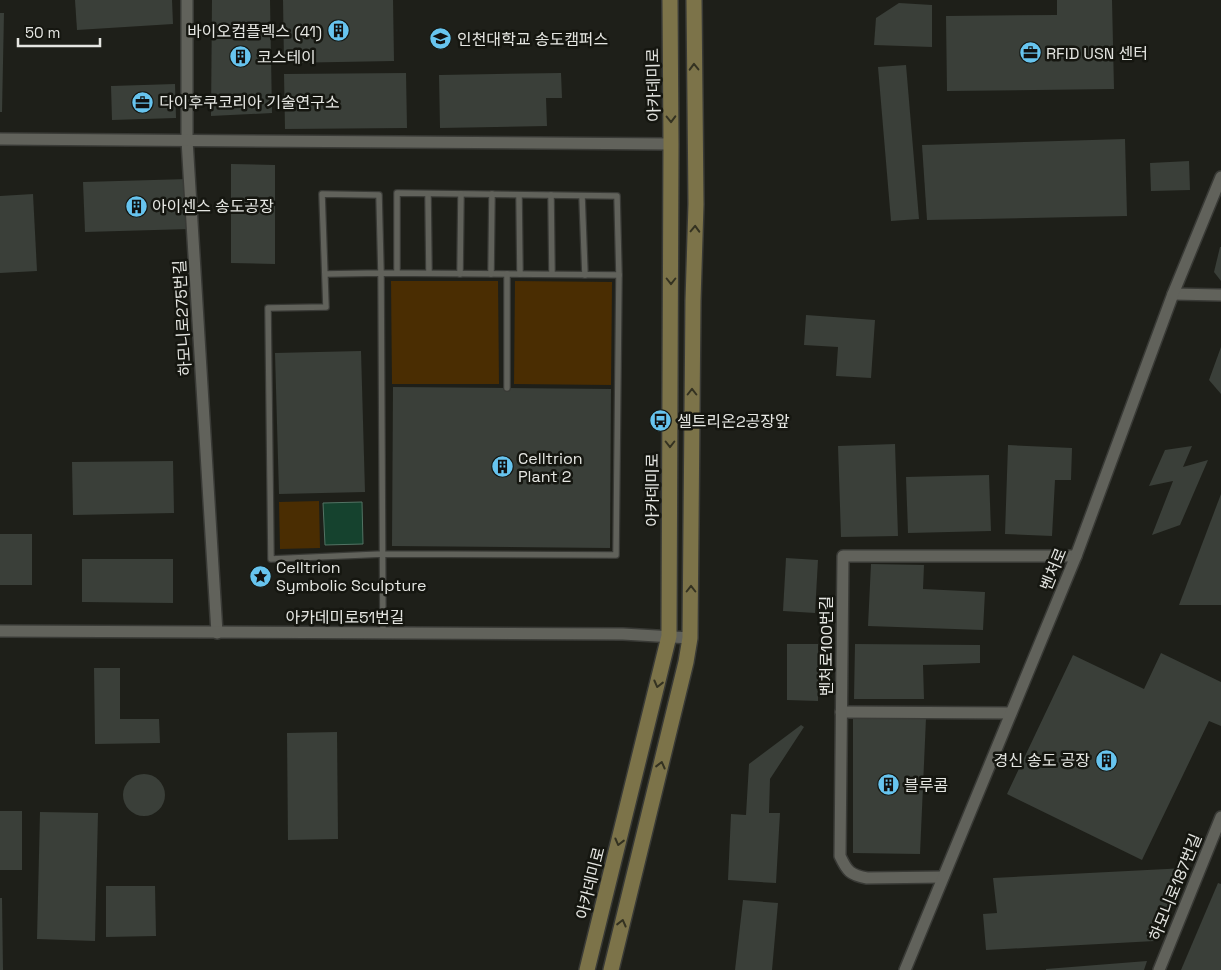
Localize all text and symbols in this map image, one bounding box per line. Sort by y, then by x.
scale bar [18,15,100,47]
building icon: 바이오컴플렉스 (41) [326,19,350,43]
place label: 바이오컴플렉스 (41) [187,21,322,42]
text: 50 m [25,23,60,42]
school or university icon: 인천대학교 송도캠퍼스 [429,27,453,51]
place label: 인천대학교 송도캠퍼스 [457,29,608,50]
office icon: RFID USN 센터 [1018,41,1042,65]
place label: RFID USN 센터 [1046,43,1148,64]
building icon: 코스테이 [229,45,253,69]
place label: 코스테이 [257,47,316,68]
street label: 아카데미로 [642,48,665,122]
one-way arrow [689,62,700,70]
office icon: 다이후쿠코리아 기술연구소 [131,90,155,114]
place label: 다이후쿠코리아 기술연구소 [159,92,340,113]
one-way arrow [666,115,676,123]
building icon: 아이센스 송도공장 [124,194,148,218]
place label: 아이센스 송도공장 [152,196,274,217]
one-way arrow [690,225,700,232]
street label: 하모니로275번길 [169,259,196,377]
one-way arrow [666,278,676,285]
one-way arrow [687,387,697,395]
bus stop icon: 셀트리온2공장앞 [649,409,673,433]
place label: 셀트리온2공장앞 [677,411,790,432]
one-way arrow [665,440,675,448]
place label: Celltrion Plant 2 [518,448,583,487]
street label: 아카데미로 [642,453,663,527]
building icon: Celltrion Plant 2 [490,455,514,479]
street label: 벤처로 [1035,545,1072,594]
place label: Celltrion Symbolic Sculpture [276,557,427,596]
place icon: Celltrion Symbolic Sculpture [248,564,272,588]
one-way arrow [686,585,696,592]
street label: 벤처로100번길 [816,596,837,696]
street label: 아카데미로51번길 [285,607,405,628]
one-way arrow [653,680,664,688]
building icon: 경신 송도 공장 [1094,748,1118,772]
place label: 경신 송도 공장 [993,750,1090,771]
one-way arrow [655,760,666,769]
building icon: 블루콤 [876,773,900,797]
place label: 블루콤 [904,775,948,796]
street label: 하모니로187번길 [1144,830,1207,944]
one-way arrow [614,837,624,845]
street label: 아카데미로 [571,845,610,921]
one-way arrow [616,918,627,927]

